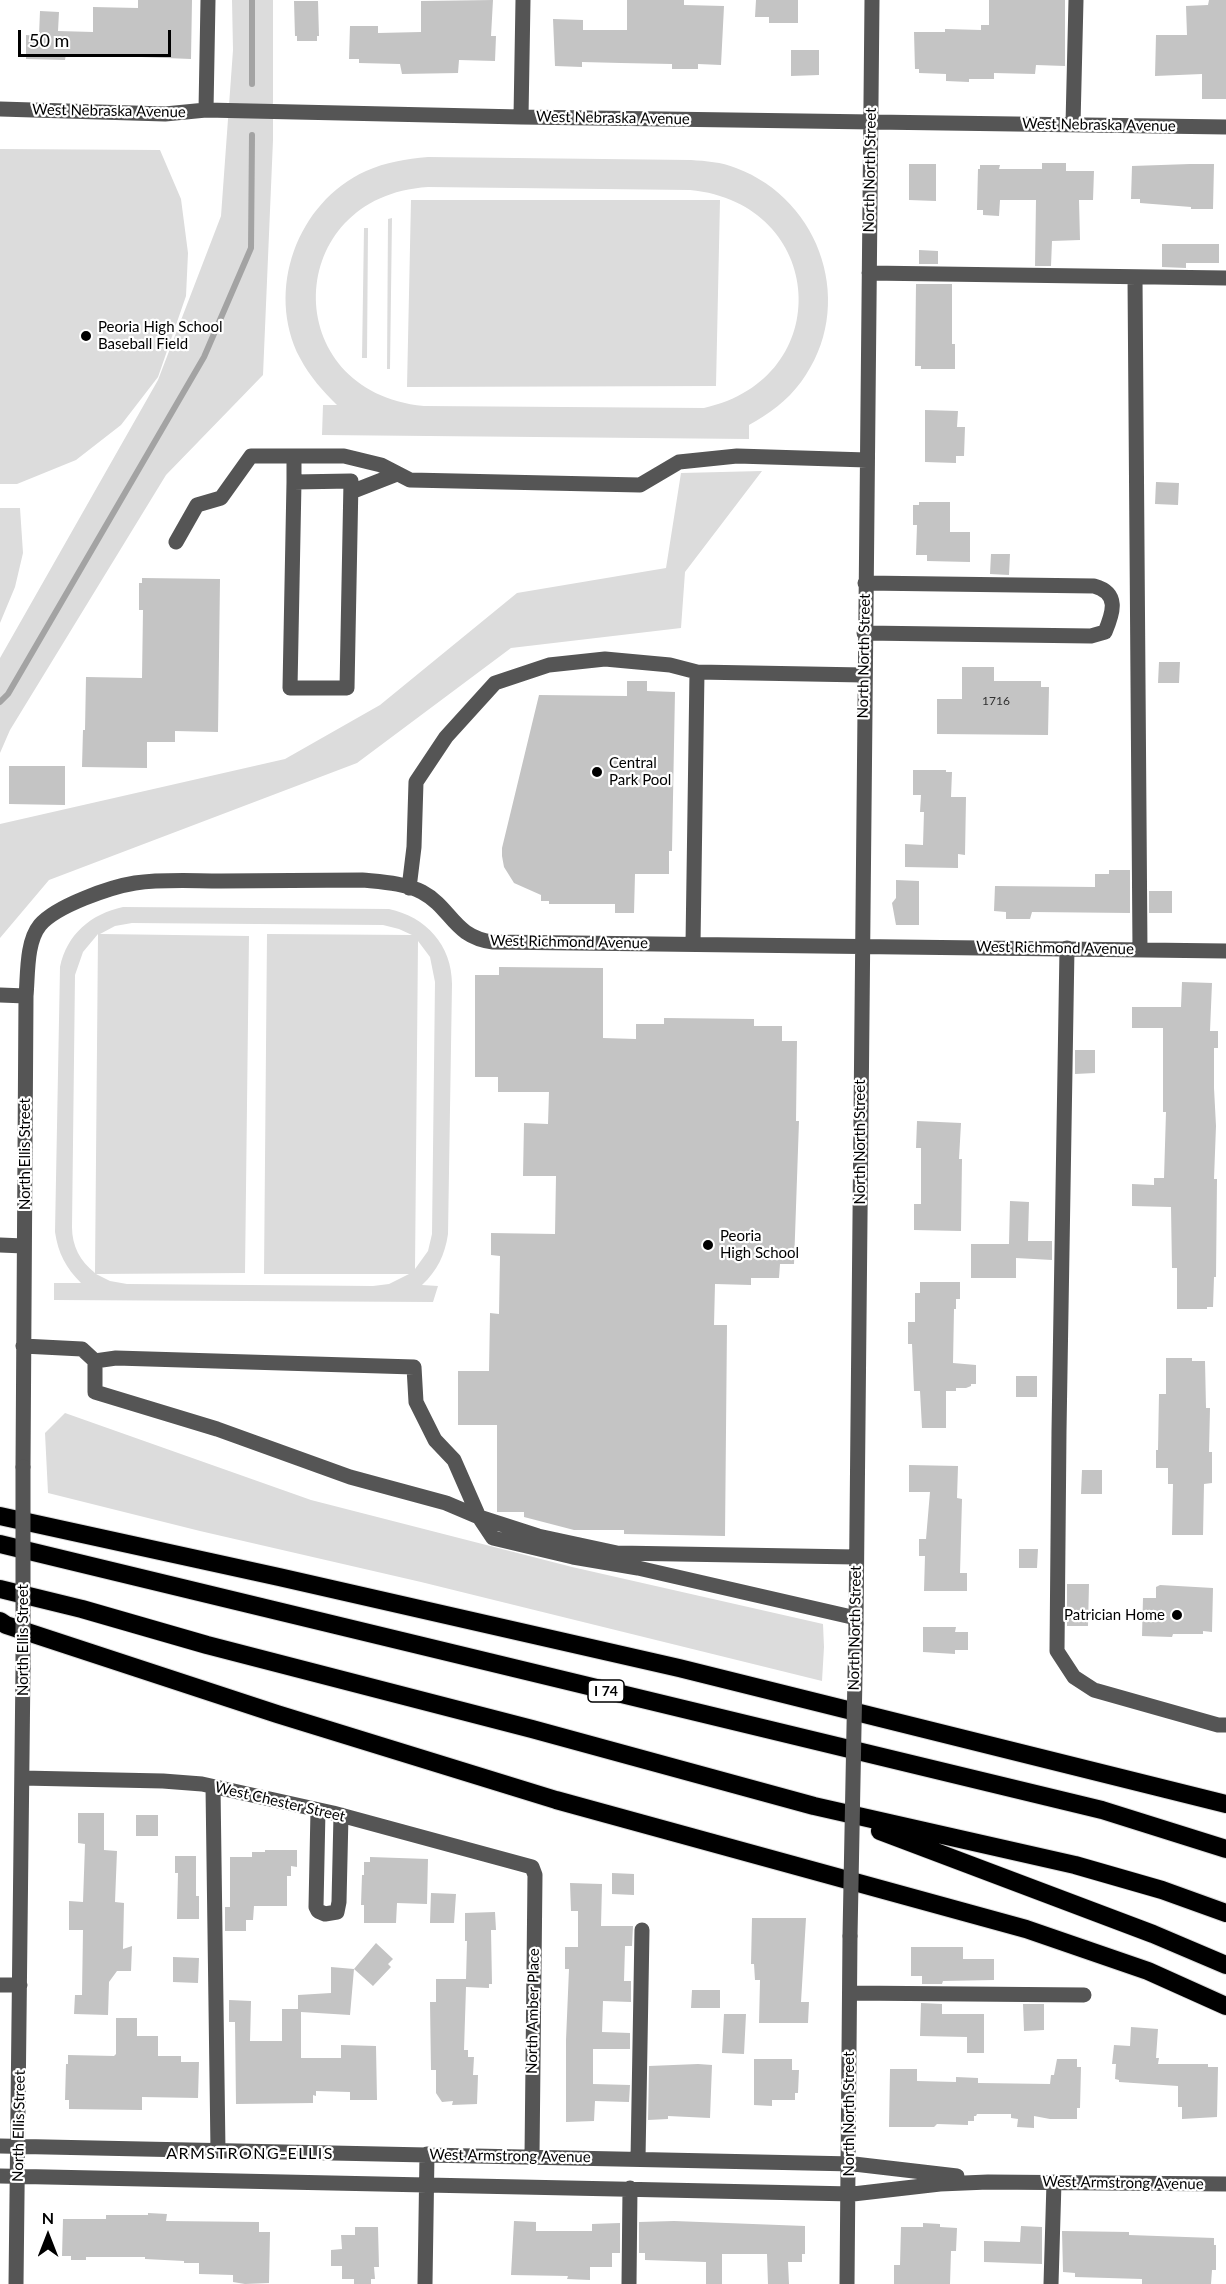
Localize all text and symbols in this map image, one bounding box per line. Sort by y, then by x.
scale bar [21,18,174,56]
text: 50 m [29,29,69,51]
street label: West Nebraska Avenue [32,101,186,121]
street label: North North Street [860,107,880,233]
street label: West Nebraska Avenue [536,108,690,128]
street label: West Nebraska Avenue [1022,115,1176,135]
place label: Peoria High School Baseball Field [98,318,223,353]
marker: Peoria High School Baseball Field [79,329,93,343]
street label: North North Street [854,593,874,719]
house number: 1716 [982,694,1010,708]
place label: Central Park Pool [609,754,671,789]
marker: Central Park Pool [590,765,604,779]
street label: West Richmond Avenue [490,932,648,952]
street label: West Richmond Avenue [976,938,1134,958]
street label: North North Street [851,1079,869,1205]
street label: North Ellis Street [16,1098,34,1210]
place label: Peoria High School [720,1227,799,1262]
marker: Peoria High School [701,1238,715,1252]
street label: North North Street [845,1565,865,1691]
street label: North Ellis Street [14,1584,32,1696]
place label: Patrician Home [1064,1606,1165,1624]
marker: Patrician Home [1170,1608,1184,1622]
road number: I 74 [588,1680,624,1702]
street label: West Chester Street [213,1778,347,1826]
street label: North Amber Place [523,1948,543,2074]
street label: North North Street [840,2051,858,2177]
street label: North Ellis Street [9,2070,29,2182]
district label: ARMSTRONG-ELLIS [166,2144,334,2164]
street label: West Armstrong Avenue [429,2146,591,2166]
street label: West Armstrong Avenue [1042,2173,1204,2193]
north arrow [18,2206,78,2266]
text: N [42,2208,54,2227]

